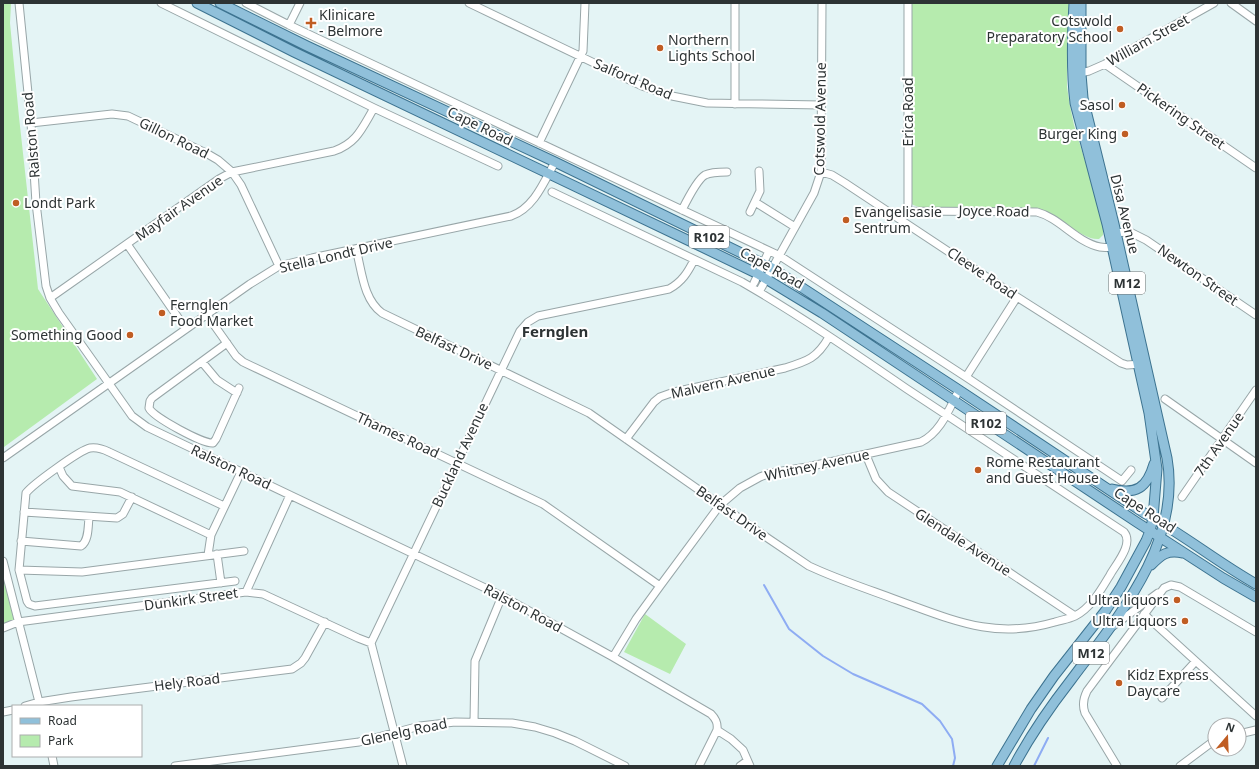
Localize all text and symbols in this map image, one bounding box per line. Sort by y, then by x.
place label: Klinicare - Belmore [319,5,383,40]
street label: William Street [1103,9,1192,70]
place label: Cotswold Preparatory School [987,11,1112,46]
marker: Klinicare - Belmore [306,18,316,28]
marker: Cotswold Preparatory School [1115,24,1125,34]
place label: Northern Lights School [668,30,755,65]
marker: Northern Lights School [655,43,665,53]
street label: Salford Road [591,53,675,104]
street label: Cotswold Avenue [809,62,830,176]
street label: Erica Road [898,77,917,147]
street label: Pickering Street [1133,78,1229,153]
street label: Ralston Road [17,91,44,179]
place label: Sasol [1080,95,1114,114]
marker: Sasol [1117,100,1127,110]
street label: Cape Road [444,102,516,150]
street label: Gillon Road [136,112,212,163]
place label: Burger King [1038,124,1117,143]
marker: Burger King [1120,129,1130,139]
street label: Mayfair Avenue [131,170,226,245]
street label: Disa Avenue [1106,172,1145,256]
place label: Londt Park [24,193,96,212]
marker: Londt Park [11,198,21,208]
street label: Joyce Road [956,200,1030,221]
place label: Evangelisasie Sentrum [854,202,942,237]
marker: Evangelisasie Sentrum [841,215,851,225]
road number: R102 [689,226,729,248]
street label: Stella Londt Drive [277,232,395,277]
street label: Newton Street [1154,240,1242,309]
street label: Cape Road [737,242,808,293]
street label: Cleeve Road [944,242,1021,303]
road number: M12 [1109,272,1145,294]
place label: Fernglen Food Market [170,295,253,330]
marker: Fernglen Food Market [157,308,167,318]
street label: Belfast Drive [412,321,496,374]
district label: Fernglen [522,321,588,341]
place label: Something Good [11,325,122,344]
marker: Something Good [125,330,135,340]
street label: Malvern Avenue [669,360,777,403]
street label: Buckland Avenue [427,399,492,510]
street label: Thames Road [354,407,443,462]
street label: 7th Avenue [1189,408,1248,480]
road number: R102 [966,412,1006,434]
street label: Ralston Road [188,440,274,493]
street label: Whitney Avenue [763,444,871,485]
place label: Rome Restaurant and Guest House [986,452,1100,487]
marker: Rome Restaurant and Guest House [973,465,983,475]
street label: Belfast Drive [693,481,772,544]
street label: Cape Road [1111,482,1180,537]
street label: Glendale Avenue [911,503,1015,580]
street label: Ralston Road [481,579,566,636]
street label: Dunkirk Street [143,583,239,614]
place label: Ultra liquors [1088,590,1169,609]
marker: Ultra liquors [1172,595,1182,605]
place label: Ultra Liquors [1092,611,1177,630]
marker: Ultra Liquors [1180,616,1190,626]
road number: M12 [1073,642,1109,664]
place label: Kidz Express Daycare [1127,665,1209,700]
street label: Hely Road [153,668,221,695]
marker: Kidz Express Daycare [1114,678,1124,688]
legend [12,705,142,757]
text: Road [48,712,77,729]
street label: Glenelg Road [359,713,449,750]
north arrow [1207,717,1247,757]
text: N [1224,719,1237,736]
text: Park [48,732,74,749]

